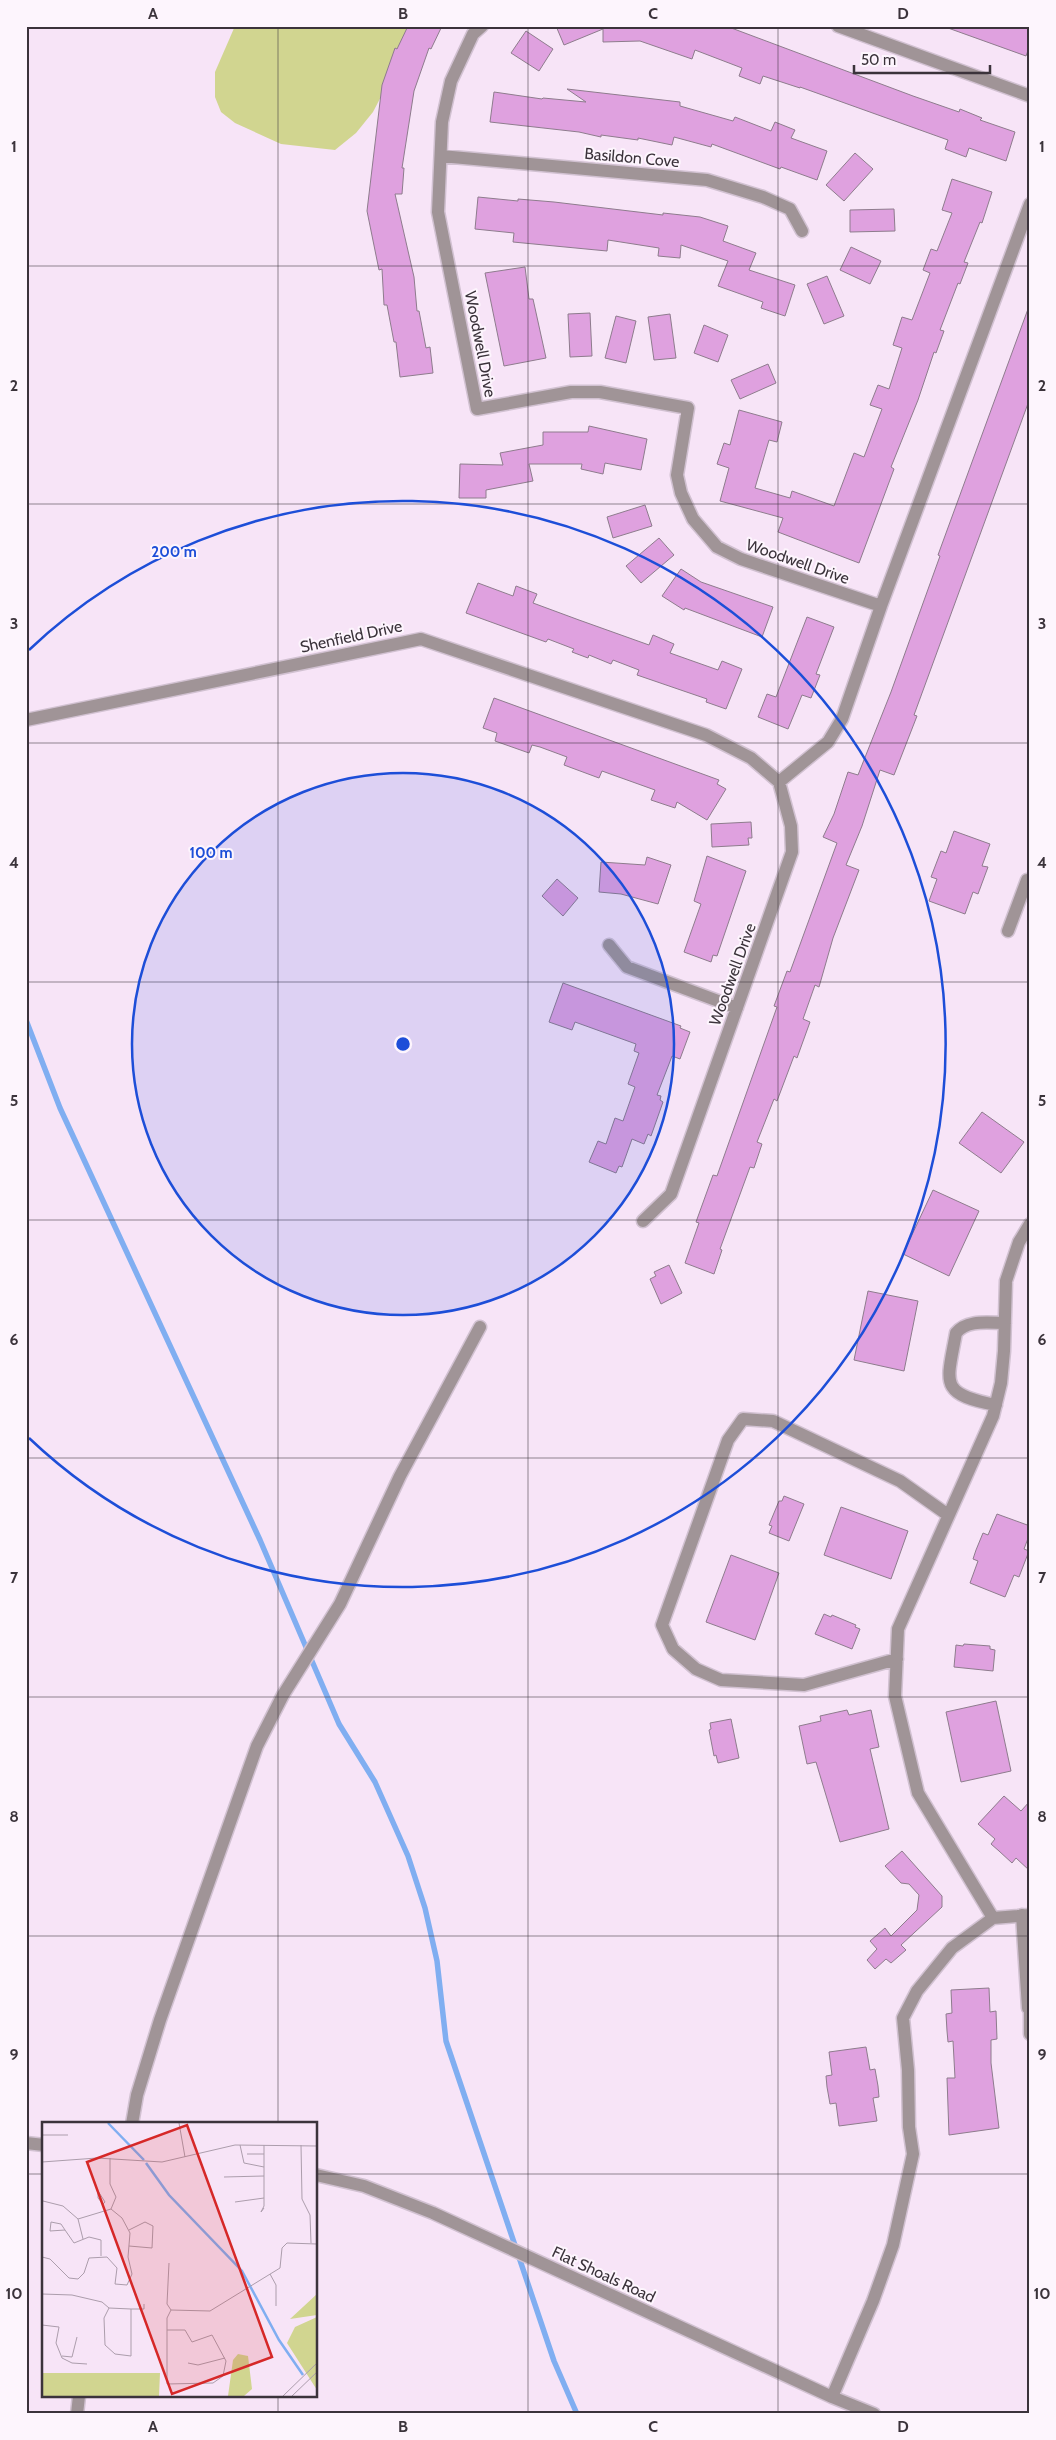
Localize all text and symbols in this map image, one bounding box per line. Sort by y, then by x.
text: A [148,4,158,23]
text: B [398,4,408,23]
text: C [648,4,658,23]
text: D [897,4,909,23]
scale bar [854,42,990,74]
text: 50 m [861,51,896,69]
text: 1 [11,137,17,156]
text: 1 [1039,137,1045,156]
street label: Basildon Cove [584,144,680,171]
street label: Woodwell Drive [461,289,500,399]
text: 2 [10,376,18,395]
text: 2 [1038,376,1046,395]
street label: Woodwell Drive [744,535,852,588]
text: 200 m [151,543,197,561]
text: 3 [10,614,18,633]
text: 3 [1038,614,1046,633]
street label: Shenfield Drive [298,616,404,657]
text: 100 m [189,844,233,862]
text: 4 [9,853,19,872]
text: 4 [1037,853,1047,872]
street label: Woodwell Drive [705,920,760,1028]
centre of rings [394,1035,412,1053]
text: 5 [10,1091,18,1110]
text: 5 [1038,1091,1046,1110]
text: 6 [10,1330,19,1349]
text: 6 [1038,1330,1047,1349]
text: 7 [10,1568,19,1587]
text: 7 [1038,1568,1047,1587]
text: 8 [9,1807,19,1826]
text: 8 [1037,1807,1047,1826]
text: 9 [10,2045,19,2064]
text: 9 [1038,2045,1047,2064]
inset map [42,2122,318,2398]
street label: Flat Shoals Road [549,2242,658,2307]
text: 10 [5,2284,23,2303]
text: 10 [1033,2284,1051,2303]
text: A [148,2417,158,2436]
text: B [398,2417,408,2436]
text: C [648,2417,658,2436]
text: D [897,2417,909,2436]

